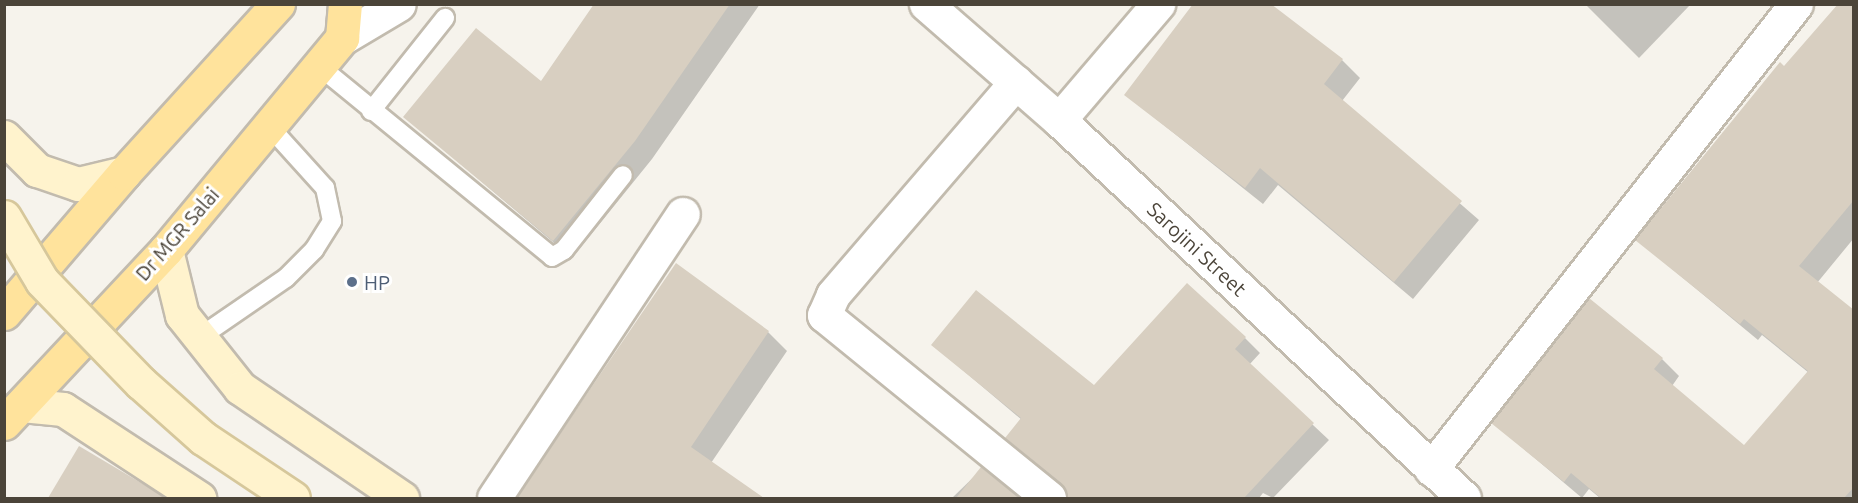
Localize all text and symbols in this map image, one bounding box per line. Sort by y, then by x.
street label: Dr MGR Salai [130,183,224,285]
street label: Sarojini Street [1143,197,1251,301]
place label: HP [364,270,390,294]
marker: HP [345,275,359,289]

